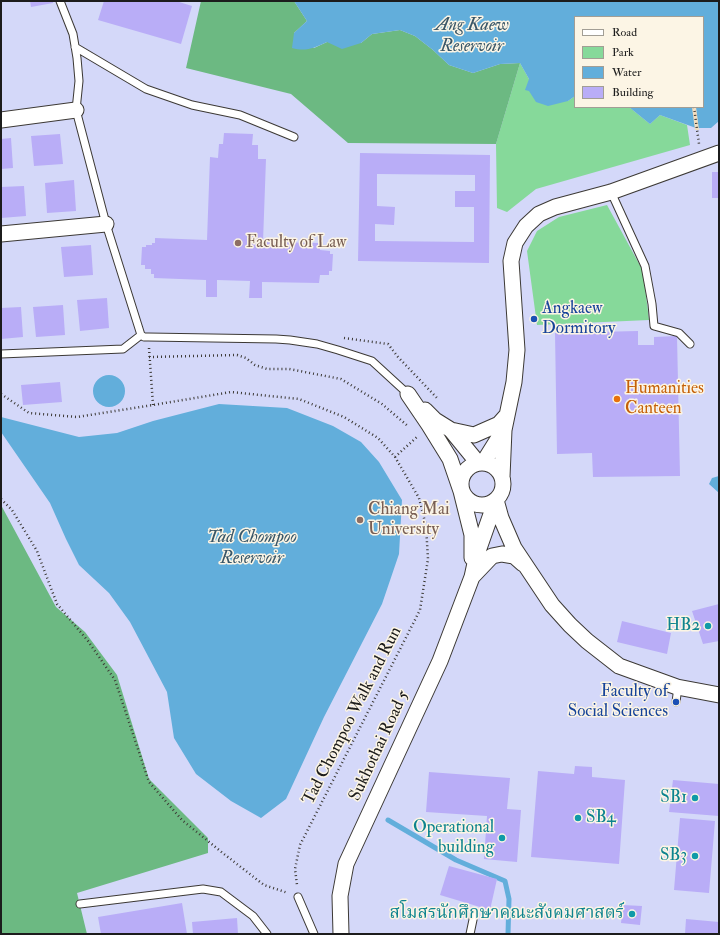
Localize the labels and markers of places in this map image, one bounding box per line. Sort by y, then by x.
place label: Faculty of Law [246,233,347,253]
marker: Faculty of Law [233,238,243,248]
place label: Angkaew Dormitory [542,299,615,339]
marker: Angkaew Dormitory [529,314,539,324]
place label: Humanities Canteen [625,379,704,419]
marker: Humanities Canteen [612,394,622,404]
place label: Chiang Mai University [368,500,449,540]
marker: Chiang Mai University [355,515,365,525]
place label: HB2 [666,616,700,636]
marker: HB2 [703,621,713,631]
place label: Faculty of Social Sciences [568,682,668,722]
marker: Faculty of Social Sciences [671,697,681,707]
place label: SB1 [660,788,687,808]
marker: SB1 [690,793,700,803]
place label: SB4 [586,808,616,828]
marker: SB4 [573,813,583,823]
place label: Operational building [413,818,494,858]
marker: Operational building [497,833,507,843]
place label: SB3 [660,846,687,866]
marker: SB3 [690,851,700,861]
place label: สโมสรนักศึกษาคณะสังคมศาสตร์ [390,904,624,924]
marker: สโมสรนักศึกษาคณะสังคมศาสตร์ [627,909,637,919]

